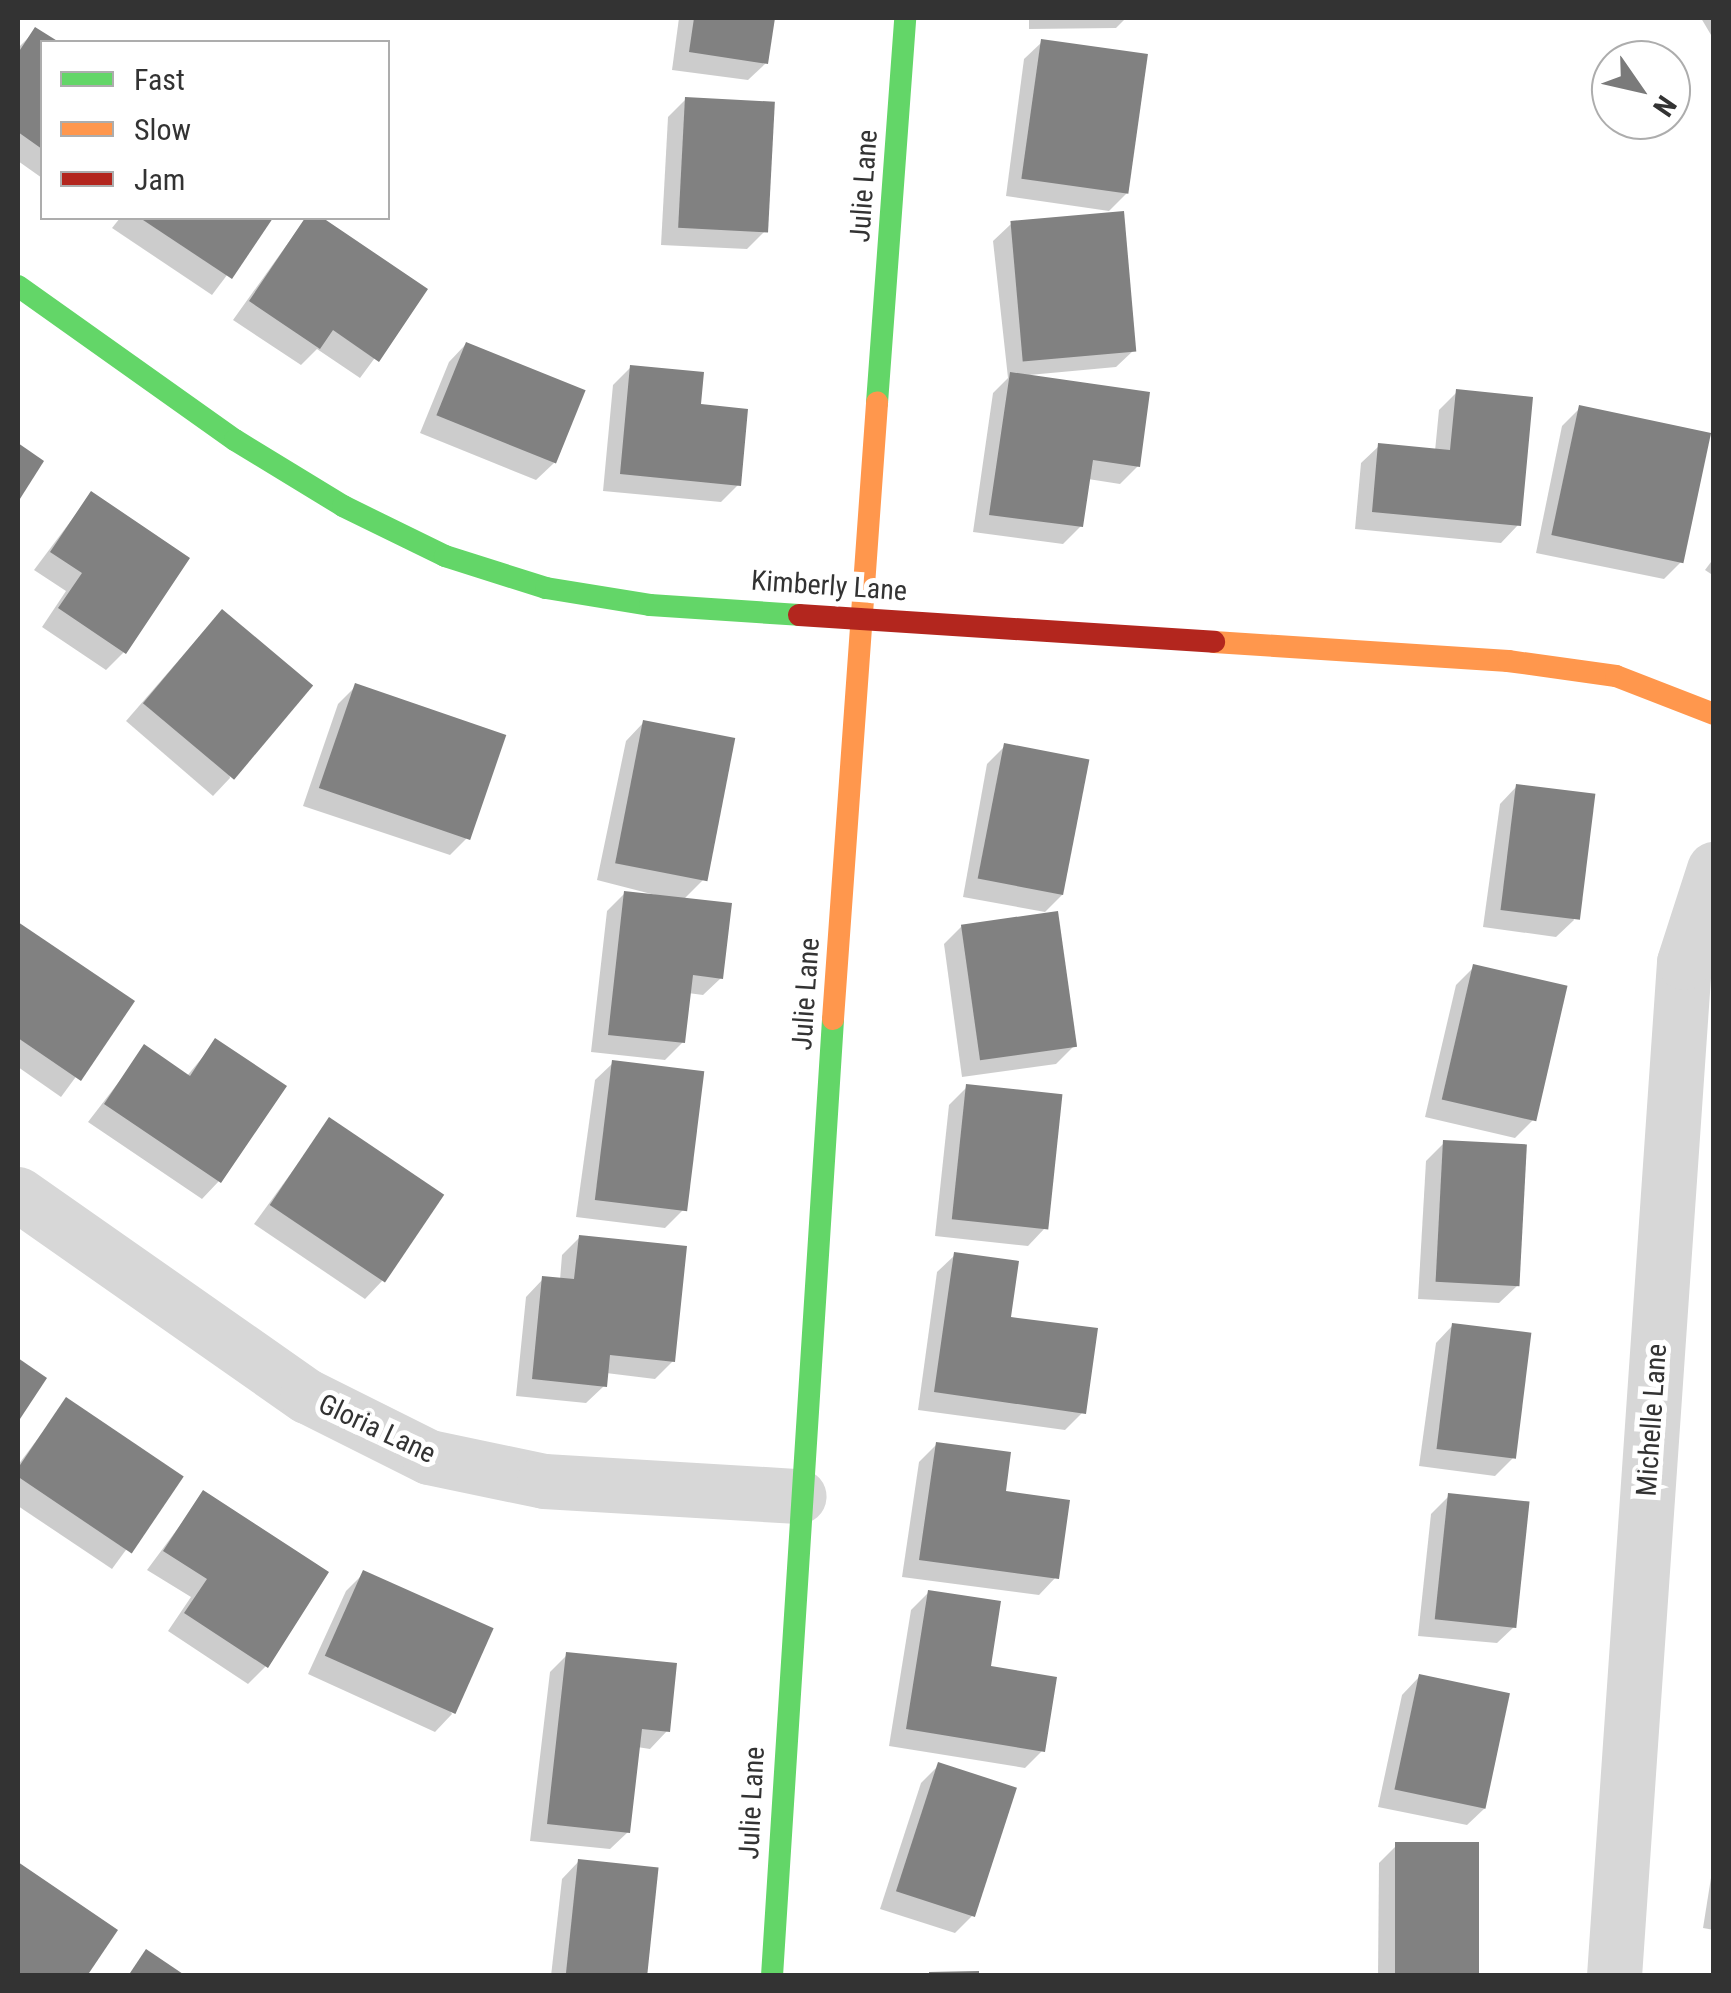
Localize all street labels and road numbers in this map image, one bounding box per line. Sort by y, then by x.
street label: Julie Lane [843,129,885,243]
street label: Kimberly Lane [750,564,908,608]
street label: Julie Lane [785,937,827,1051]
street label: Michelle Lane [1630,1343,1674,1497]
street label: Gloria Lane [313,1387,441,1471]
street label: Julie Lane [732,1746,772,1860]

